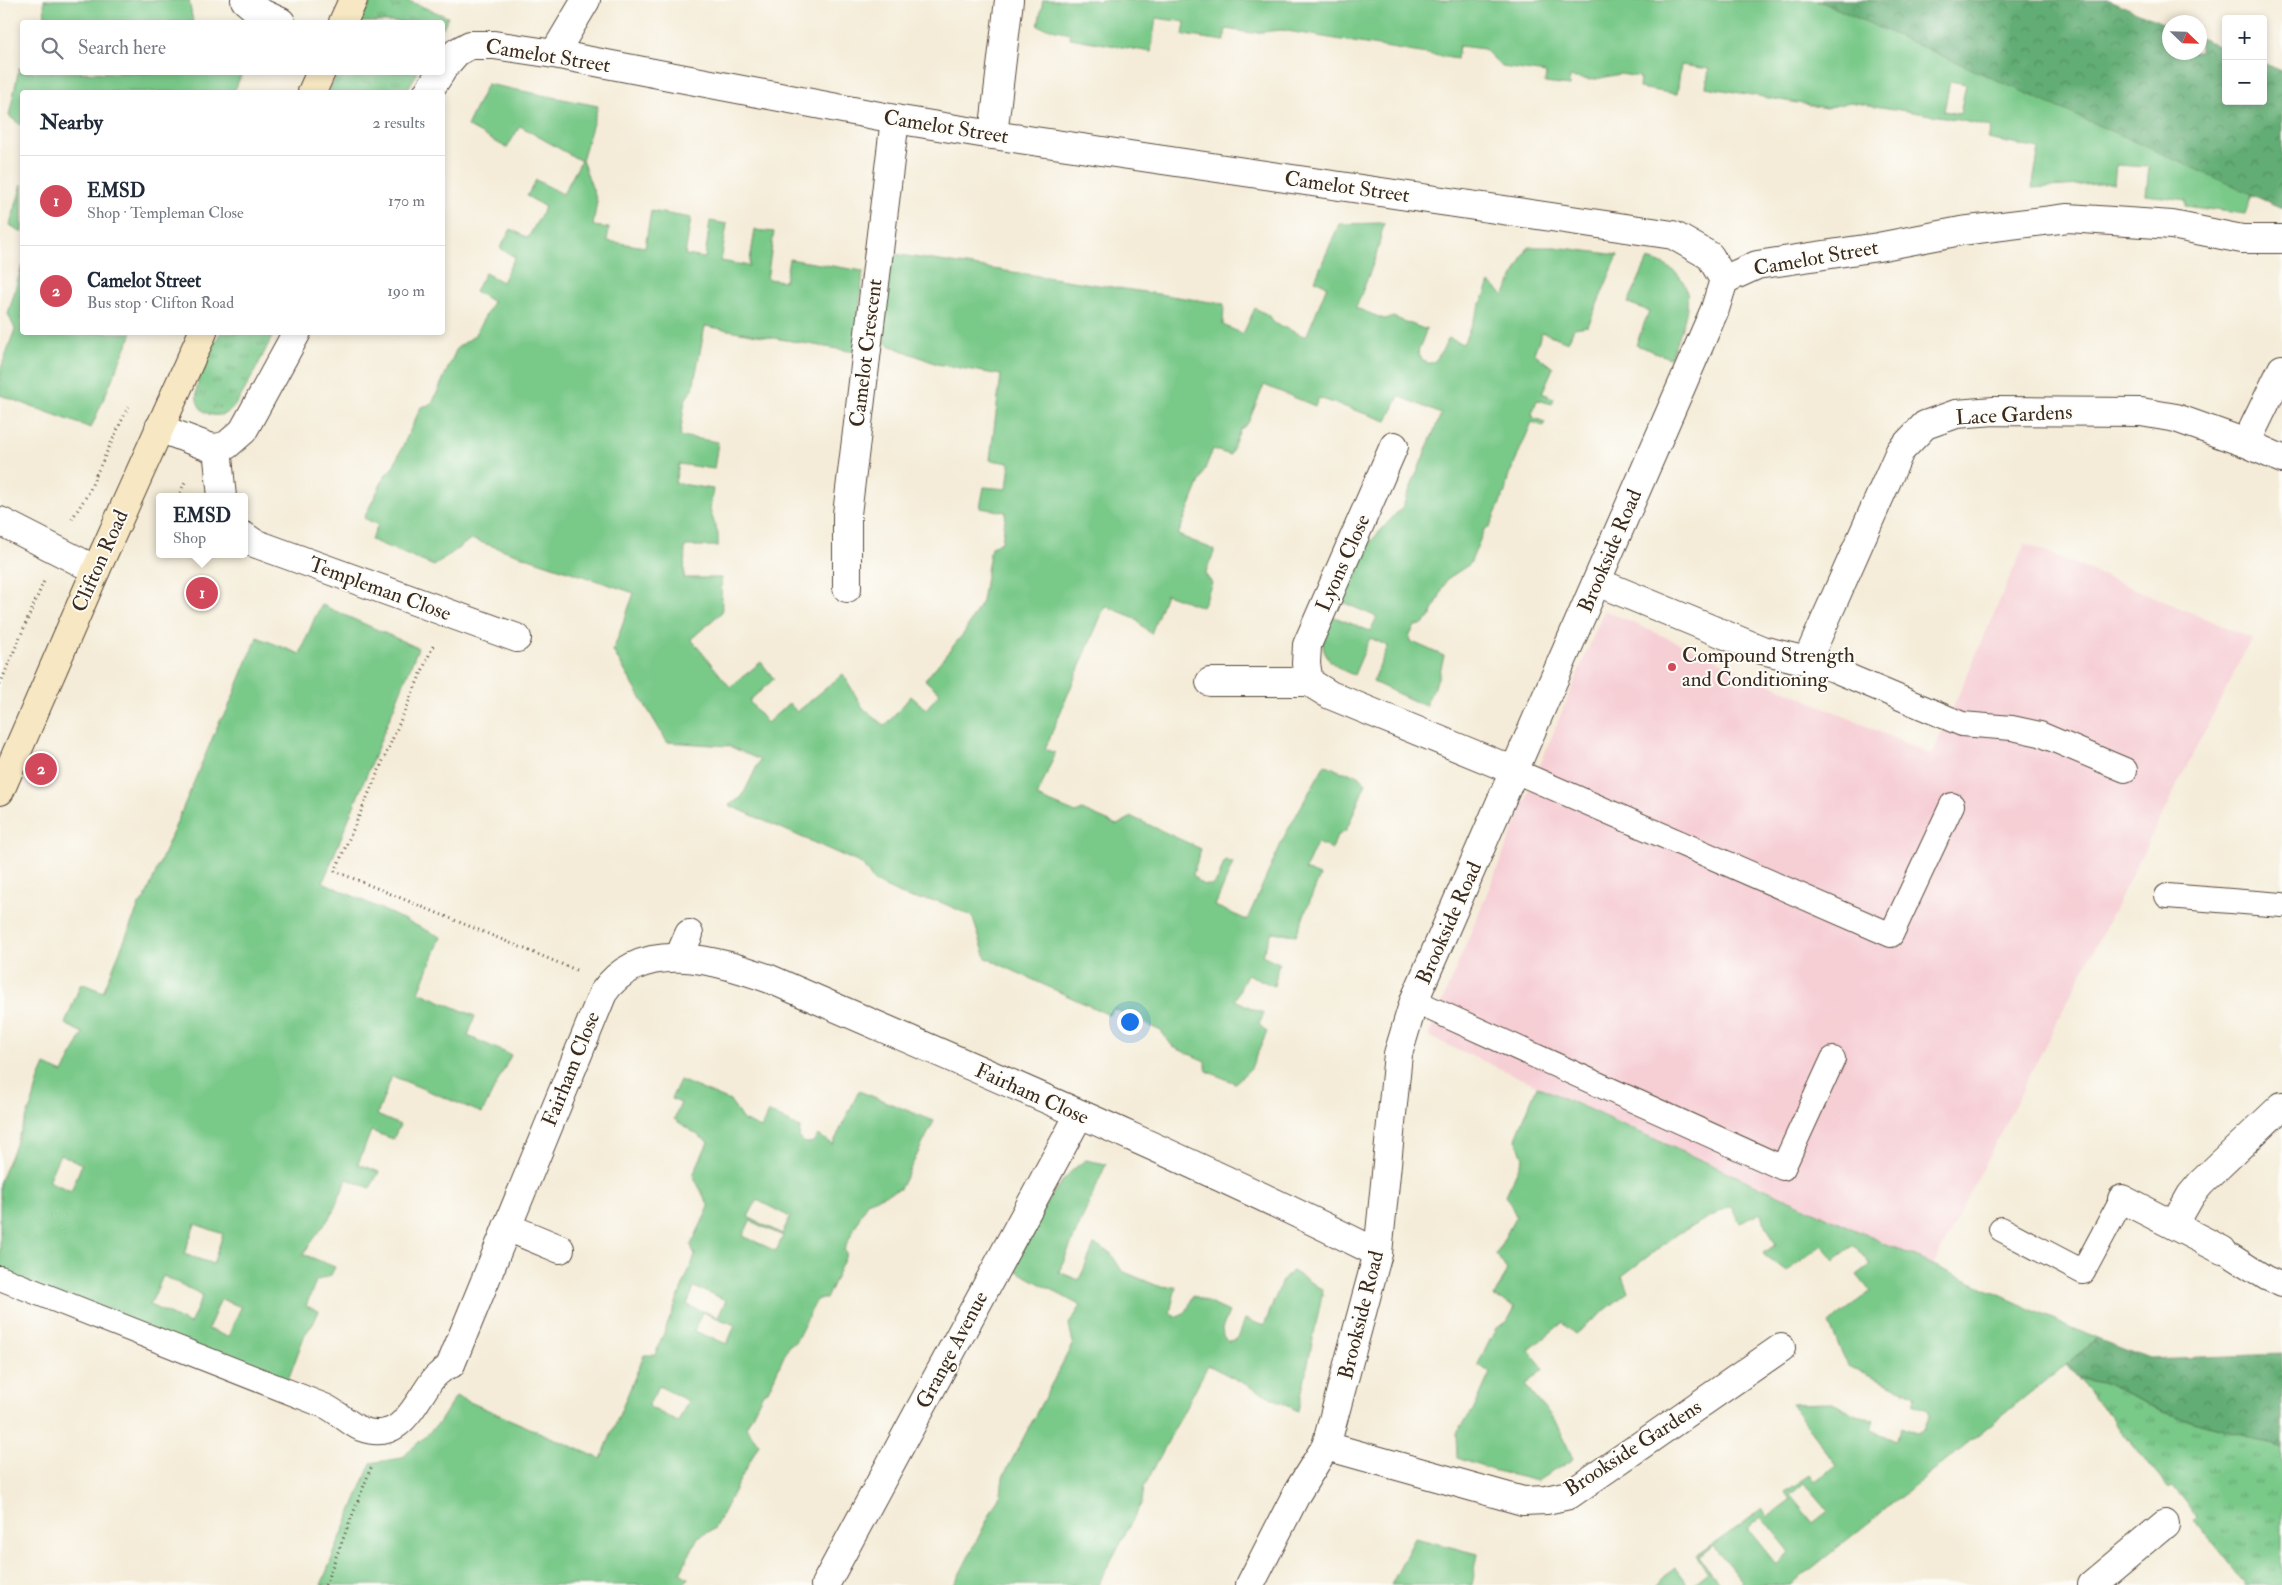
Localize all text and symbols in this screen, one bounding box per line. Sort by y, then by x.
north arrow [2162,15,2207,60]
map controls [2222,15,2267,105]
button: + [2222,15,2267,60]
search box [20,20,445,75]
street label: Camelot Street [484,33,613,79]
icon: search [38,34,66,62]
text: Search here [78,36,166,60]
button: − [2222,60,2267,105]
street label: Camelot Street [882,104,1011,150]
text: Nearby [40,109,103,136]
text: 2 results [372,113,425,133]
street label: Camelot Street [1283,165,1412,209]
text: EMSD [87,179,145,203]
text: 1 [53,191,59,211]
text: 170 m [388,191,425,211]
text: Shop · Templeman Close [87,203,244,223]
street label: Camelot Street [1752,234,1881,282]
text: Camelot Street [87,269,201,293]
street label: Camelot Crescent [844,277,889,429]
text: 2 [52,281,60,301]
text: 190 m [387,281,425,301]
text: Bus stop · Clifton Road [87,293,234,313]
street label: Lace Gardens [1955,398,2073,432]
street label: Brookside Road [1572,485,1648,617]
popup [156,493,248,558]
text: EMSD [173,504,231,528]
street label: Clifton Road [65,505,135,616]
street label: Lyons Close [1310,510,1376,616]
text: Shop [173,528,206,548]
street label: Templeman Close [305,551,455,627]
pin: 1 [186,574,218,612]
place label: Compound Strength and Conditioning [1682,642,1855,693]
marker: Compound Strength and Conditioning [1666,661,1678,673]
pin: 2 [25,750,57,788]
street label: Brookside Road [1410,857,1488,989]
street label: Fairham Close [536,1007,606,1130]
your location [1117,1009,1143,1035]
street label: Fairham Close [971,1057,1093,1131]
street label: Brookside Road [1332,1247,1390,1382]
street label: Grange Avenue [910,1286,994,1413]
street label: Brookside Gardens [1559,1393,1707,1503]

